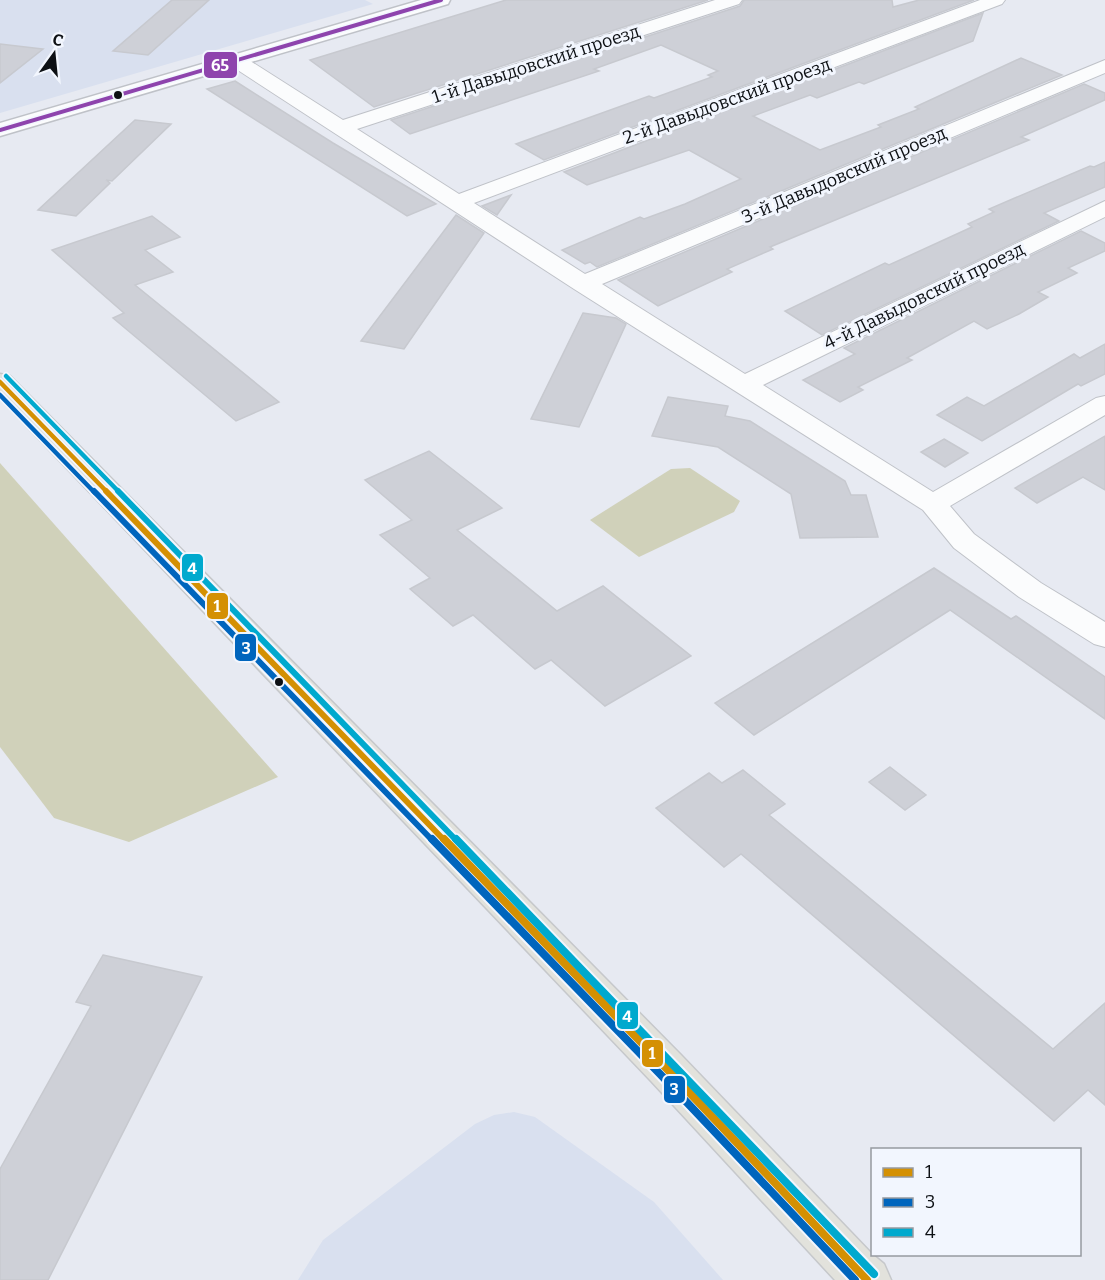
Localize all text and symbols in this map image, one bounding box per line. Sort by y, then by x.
street label: 1-й Давыдовский проезд [429,20,643,108]
north arrow [24,24,84,84]
text: С [50,30,65,50]
line badge: 65 [203,51,238,79]
street label: 2-й Давыдовский проезд [620,53,834,149]
text: 65 [211,56,229,75]
unlabelled marker [112,89,124,101]
street label: 3-й Давыдовский проезд [738,122,950,228]
street label: 4-й Давыдовский проезд [820,238,1028,354]
line badge: 4 [181,553,204,582]
text: 4 [187,559,197,578]
line badge: 1 [206,592,229,620]
text: 1 [214,597,221,616]
line badge: 3 [234,633,257,662]
text: 3 [241,639,251,658]
unlabelled marker [273,676,285,688]
line badge: 4 [616,1001,639,1030]
text: 4 [622,1007,632,1026]
line badge: 1 [641,1039,664,1068]
text: 1 [649,1044,656,1063]
line badge: 3 [663,1075,686,1104]
text: 3 [669,1080,679,1099]
legend [871,1148,1081,1256]
text: 1 [925,1161,933,1183]
text: 3 [925,1191,935,1213]
text: 4 [925,1221,936,1243]

